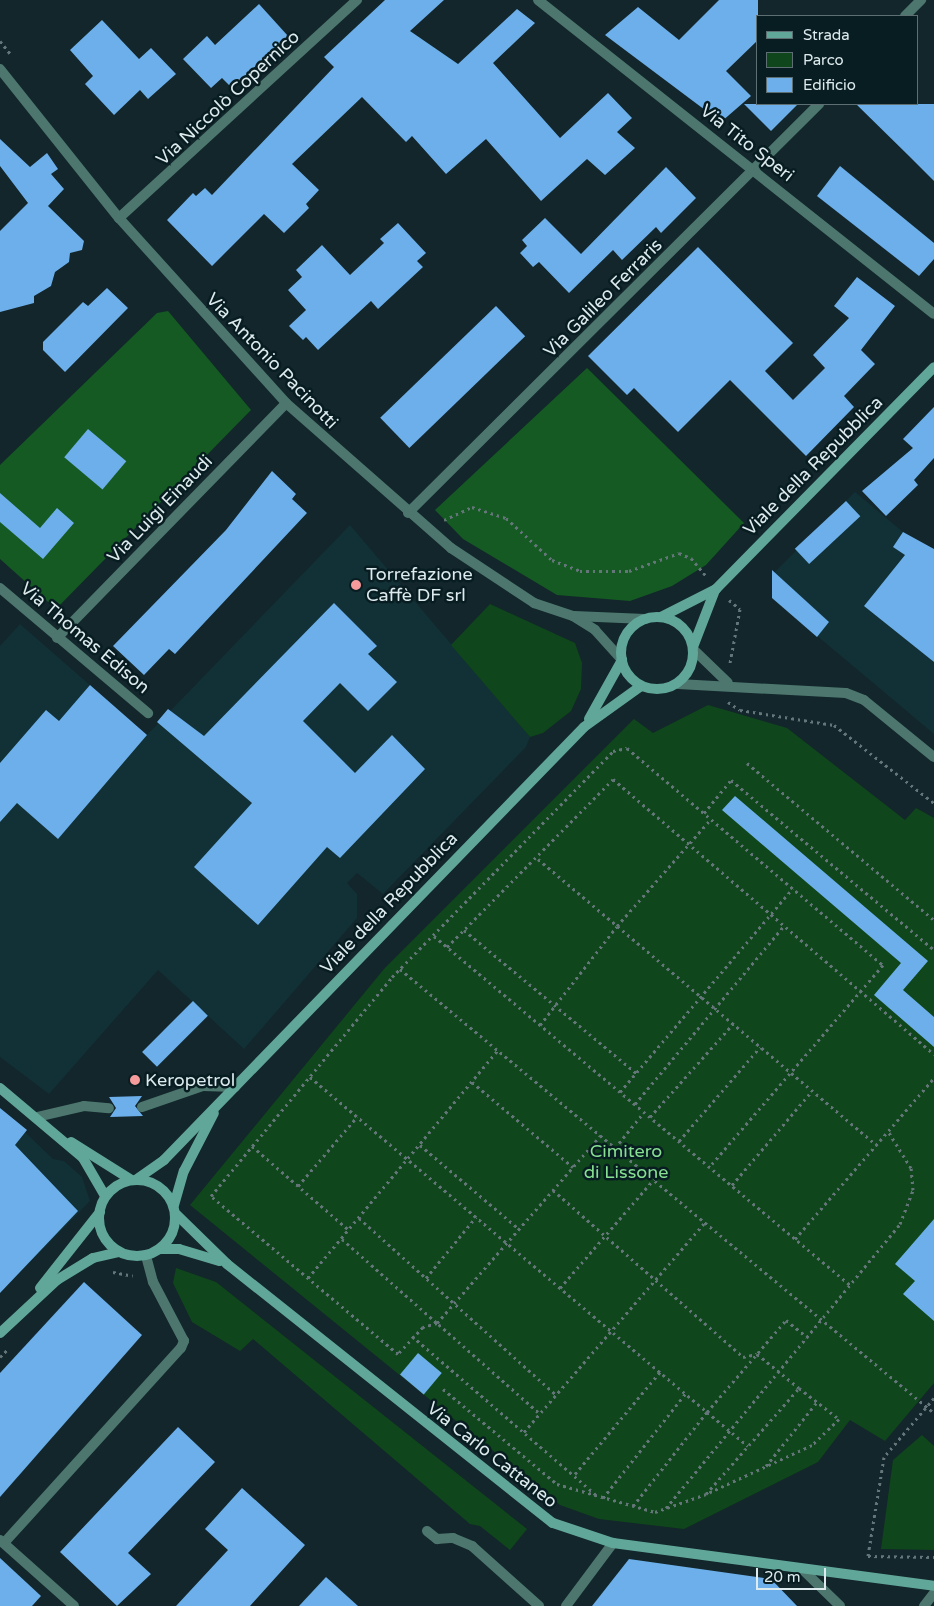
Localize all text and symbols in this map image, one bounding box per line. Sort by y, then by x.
legend [756,15,919,105]
street label: Via Niccolò Copernico [152,26,304,170]
text: Strada [803,26,850,44]
text: Parco [803,51,844,69]
text: Edificio [803,76,856,94]
street label: Via Tito Speri [696,100,798,186]
street label: Via Galileo Ferraris [539,234,667,362]
street label: Via Antonio Pacinotti [202,289,342,433]
street label: Viale della Repubblica [739,392,887,540]
street label: Via Luigi Einaudi [103,451,217,567]
place label: Torrefazione Caffè DF srl [366,564,473,606]
street label: Via Thomas Edison [16,578,154,698]
marker: Torrefazione Caffè DF srl [350,579,362,591]
street label: Viale della Repubblica [316,828,462,978]
place label: Keropetrol [145,1069,235,1091]
marker: Keropetrol [129,1074,141,1086]
park label: Cimitero di Lissone [584,1141,668,1184]
street label: Via Carlo Cattaneo [422,1397,562,1513]
scale bar [759,1558,829,1590]
text: 20 m [764,1568,801,1586]

